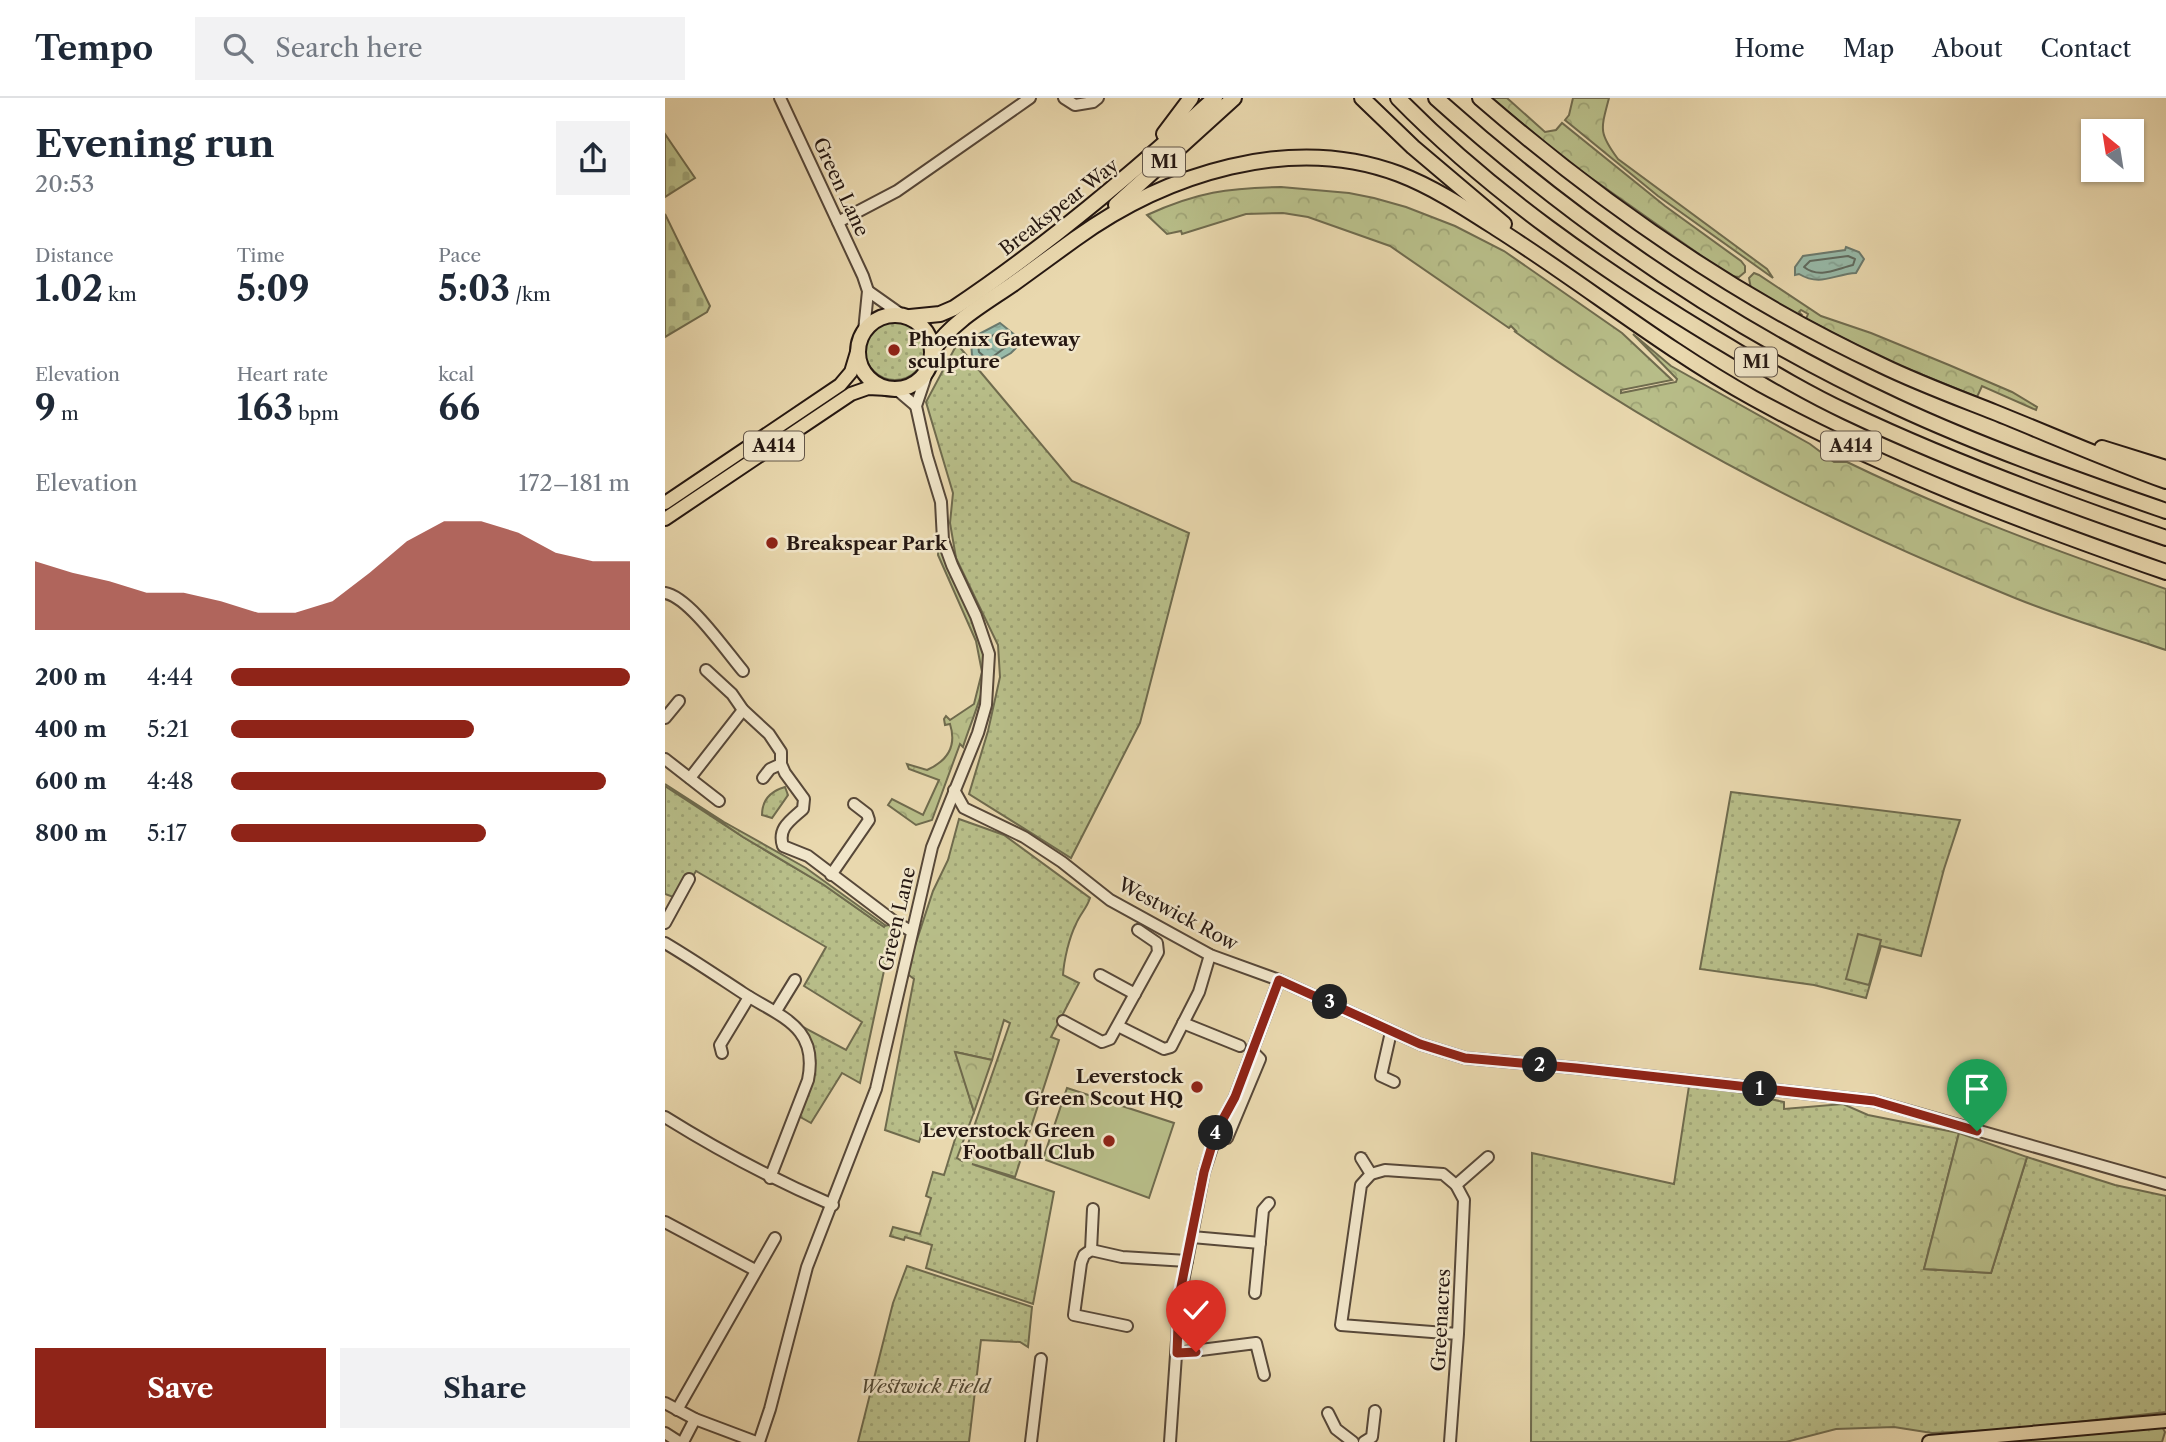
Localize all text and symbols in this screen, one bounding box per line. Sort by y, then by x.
search box [195,17,685,80]
text: Tempo [35,28,153,69]
icon: search [219,29,257,67]
text: Search here [275,32,423,64]
text: Home [1734,34,1805,63]
text: Map [1843,34,1894,63]
text: About [1932,34,2003,63]
text: Contact [2041,34,2131,63]
north arrow [2081,119,2144,182]
map controls [2081,119,2144,182]
text: Evening run [35,120,275,167]
button: share [556,121,630,195]
street label: Green Lane [808,134,874,240]
road number: M1 [1143,148,1185,176]
street label: Breakspear Way [995,153,1123,261]
text: 20:53 [35,170,94,198]
text: Distance [35,244,114,267]
text: Time [237,244,285,267]
text: Pace [438,244,481,267]
text: 1.02 [35,267,103,310]
text: 5:09 [237,267,310,310]
text: 5:03 [438,267,510,310]
text: km [103,283,137,306]
text: /km [510,283,551,306]
place label: Phoenix Gateway sculpture [908,328,1081,373]
marker: Phoenix Gateway sculpture [886,342,902,358]
road number: M1 [1735,348,1777,376]
text: Elevation [35,363,120,386]
text: Heart rate [237,363,328,386]
text: kcal [438,363,474,386]
text: 9 [35,386,56,429]
text: 163 [237,386,293,429]
text: 66 [438,386,480,429]
text: m [56,402,79,425]
text: bpm [293,402,339,425]
road number: A414 [744,432,804,460]
road number: A414 [1821,432,1881,460]
text: Elevation [35,469,138,497]
text: 172–181 m [518,469,630,497]
place label: Breakspear Park [786,532,948,555]
marker: Breakspear Park [764,535,780,551]
text: 200 m [35,663,107,691]
text: 4:44 [147,663,193,691]
text: 400 m [35,715,107,743]
text: 5:21 [147,715,189,743]
text: 600 m [35,767,107,795]
text: 4:48 [147,767,194,795]
text: 800 m [35,819,107,847]
text: 5:17 [147,819,187,847]
street label: Green Lane [874,865,920,973]
street label: Westwick Row [1113,872,1242,955]
pin: 3 [1313,984,1347,1020]
text: 3 [1324,990,1335,1013]
pin: 2 [1523,1048,1557,1082]
text: 2 [1534,1053,1545,1076]
pin [1947,1059,2007,1131]
place label: Leverstock Green Scout HQ [1024,1065,1183,1110]
icon: arrive [1958,1070,1996,1108]
pin: 1 [1743,1072,1777,1107]
text: 1 [1755,1077,1764,1100]
marker: Leverstock Green Scout HQ [1189,1079,1205,1095]
pin: 4 [1199,1116,1233,1150]
place label: Leverstock Green Football Club [922,1119,1095,1164]
text: 4 [1210,1121,1221,1144]
marker: Leverstock Green Football Club [1101,1133,1117,1149]
street label: Greenacres [1427,1268,1455,1372]
pin [1166,1280,1226,1352]
icon: check [1177,1291,1215,1329]
button: Save [35,1348,326,1428]
button: Share [340,1348,630,1428]
park label: Westwick Field [860,1375,992,1398]

